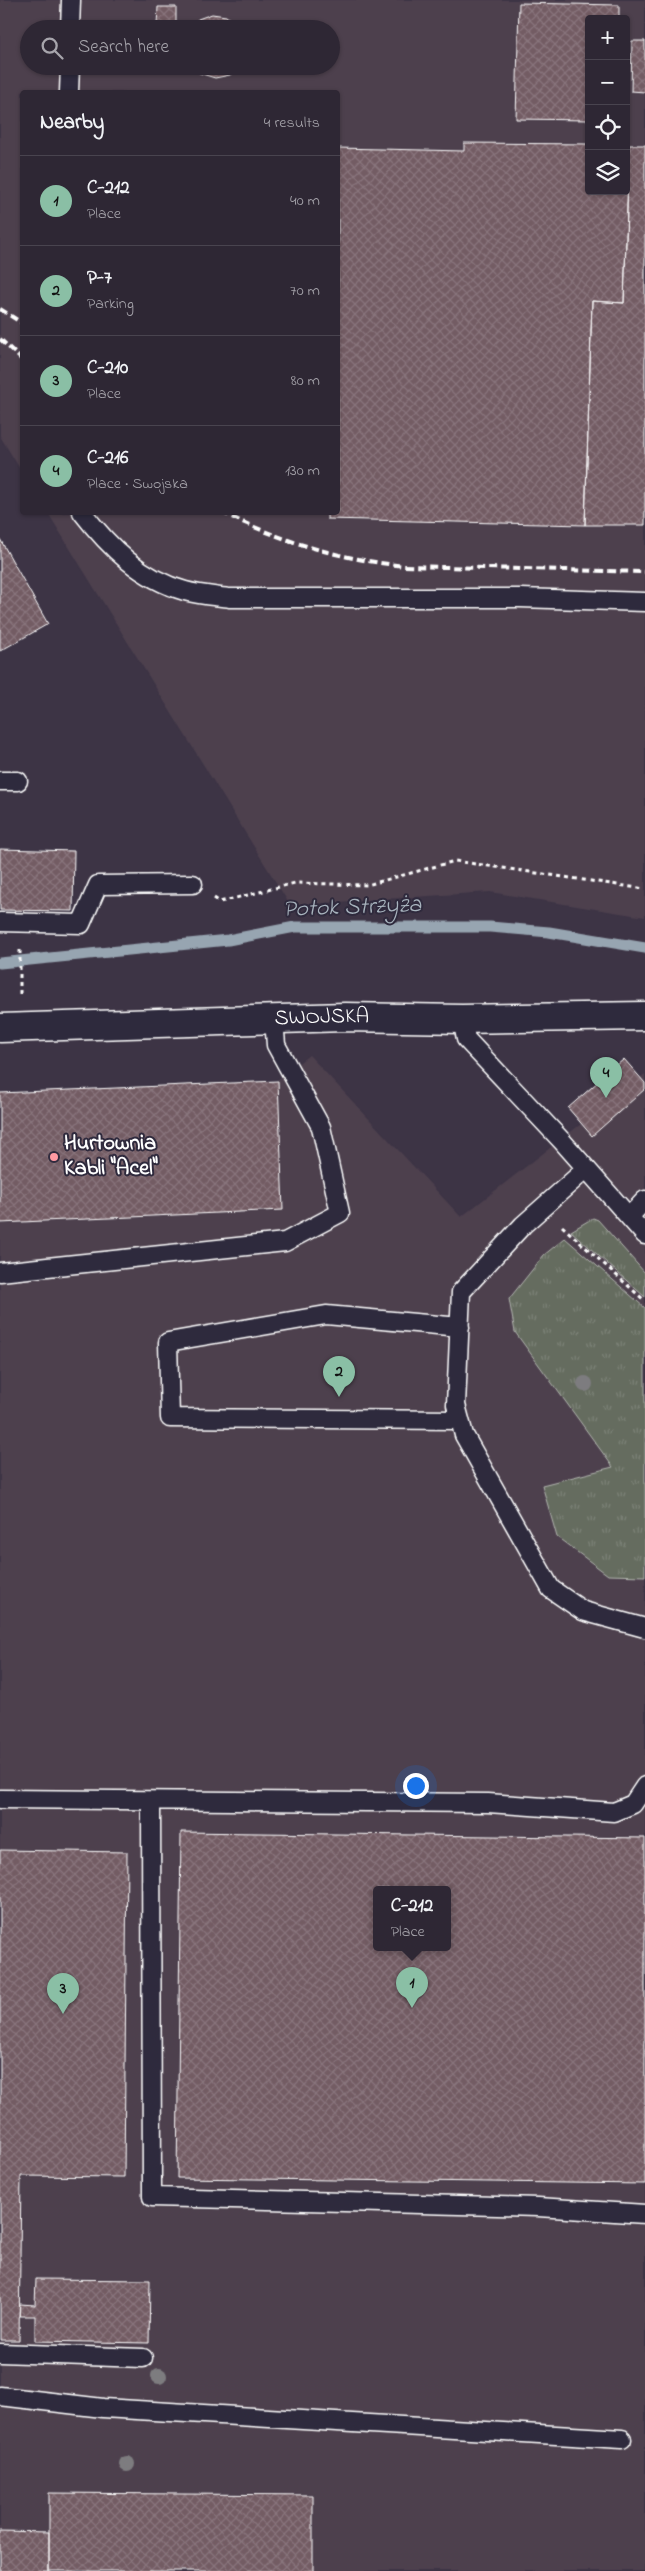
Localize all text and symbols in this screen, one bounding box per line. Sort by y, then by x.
map controls [585,15,630,195]
button: + [585,15,630,60]
search box [20,20,340,75]
icon: search [38,34,66,62]
text: Search here [78,34,169,61]
button: − [585,60,630,105]
button: locate [585,105,630,150]
text: Nearby [40,108,104,138]
text: 4 results [264,111,320,135]
button: layers [585,150,630,195]
text: C-212 [87,175,129,202]
text: 1 [53,189,59,213]
text: 40 m [290,189,320,213]
text: Place [87,202,121,226]
text: P-7 [87,265,112,292]
text: 2 [52,279,60,303]
text: 70 m [290,279,320,303]
text: Parking [87,292,134,316]
text: C-210 [87,355,128,382]
text: 3 [53,369,59,393]
text: 80 m [291,369,320,393]
text: Place [87,382,121,406]
text: C-216 [87,445,128,472]
text: 4 [53,459,59,483]
text: 130 m [285,459,320,483]
text: Place · Swojska [87,472,188,496]
water label: Potok Strzyża [282,888,423,928]
street label: SWOJSKA [274,1001,369,1035]
pin: 4 [590,1057,622,1098]
place label: Hurtownia Kabli "Acel" [64,1128,158,1185]
marker: Hurtownia Kabli "Acel" [48,1151,60,1163]
pin: 2 [323,1356,355,1397]
your location [403,1773,429,1799]
popup [373,1886,451,1951]
text: C-212 [391,1893,433,1920]
text: Place [391,1920,425,1944]
pin: 1 [396,1967,428,2008]
pin: 3 [47,1973,79,2014]

